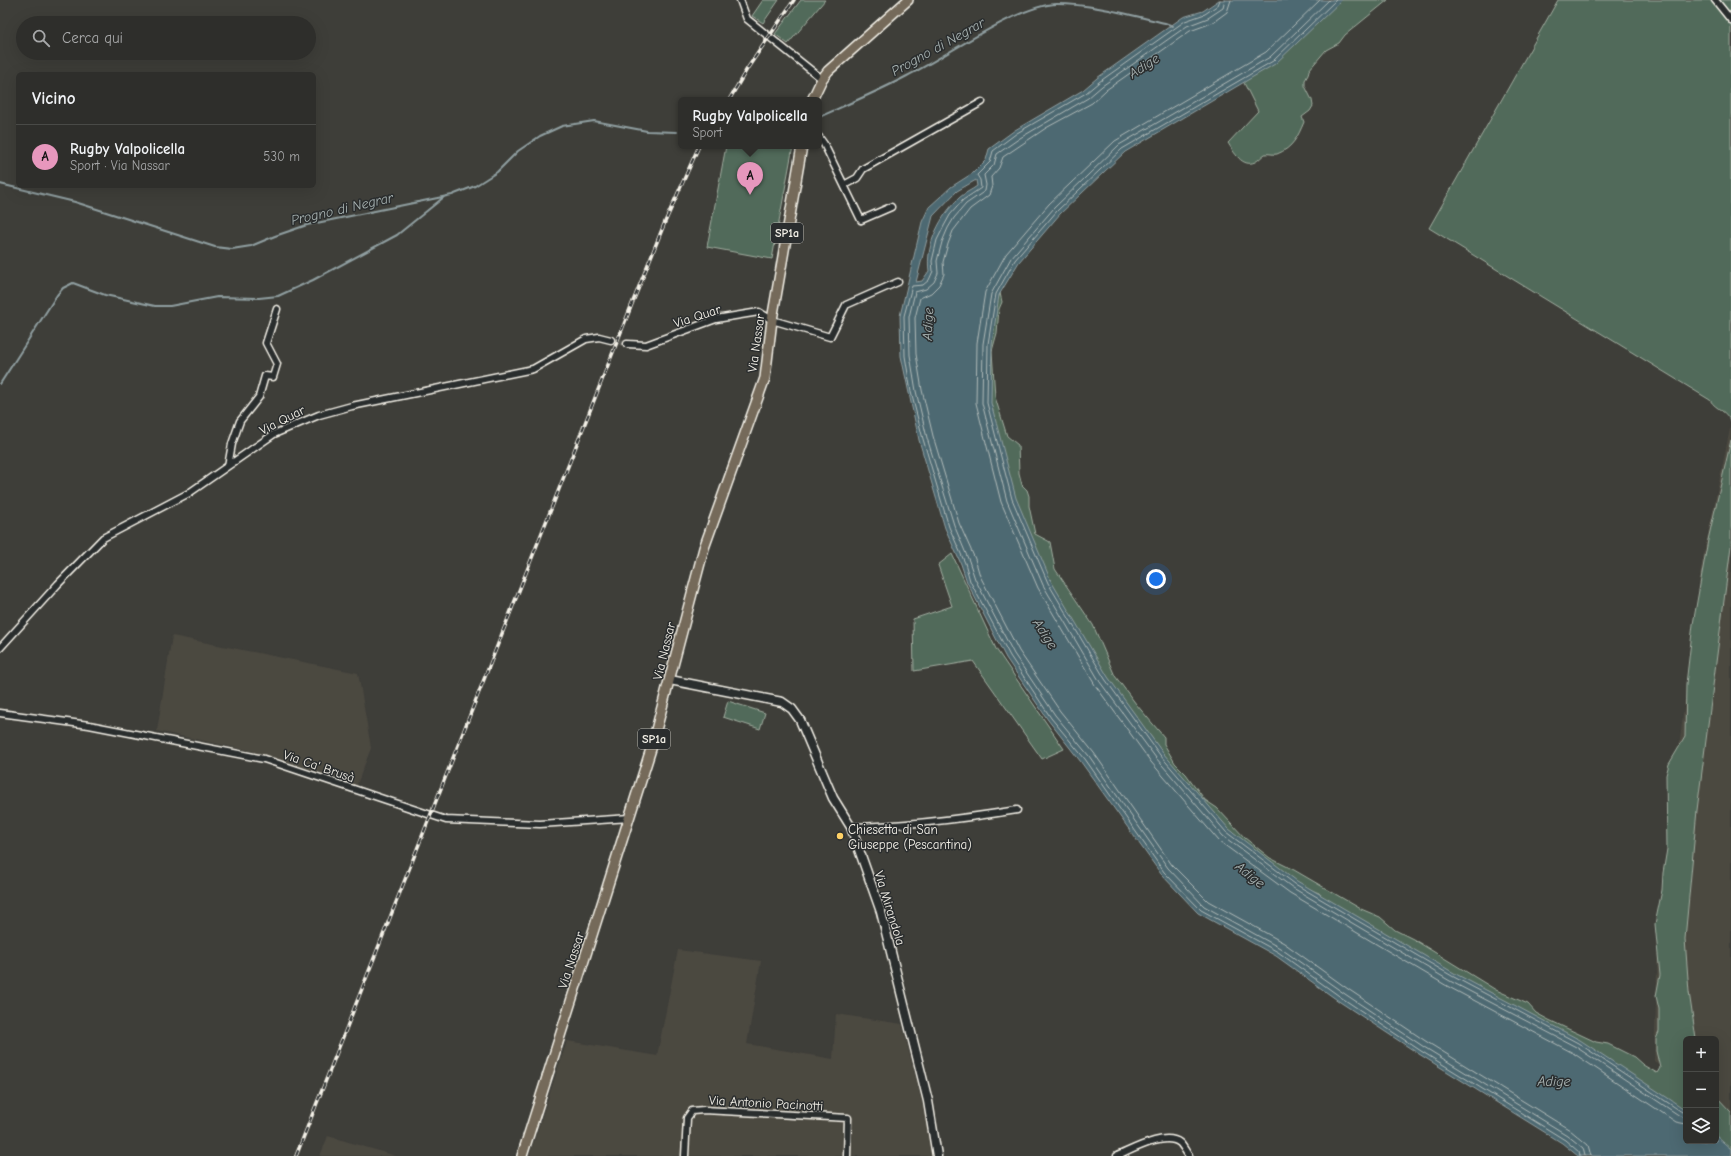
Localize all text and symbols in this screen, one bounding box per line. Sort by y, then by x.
water label: Progno di Negrar [888,14,989,80]
search box [16,16,316,60]
icon: search [30,27,52,49]
text: Cerca qui [62,29,123,47]
water label: Adige [1125,50,1163,83]
text: Vicino [32,89,75,108]
popup [678,97,822,149]
text: Rugby Valpolicella [692,107,808,125]
text: Sport [692,125,722,140]
text: Rugby Valpolicella [70,140,185,158]
text: A [41,149,49,164]
text: 530 m [263,149,300,164]
text: Sport · Via Nassar [70,158,170,173]
pin: A [737,162,763,195]
water label: Progno di Negrar [289,189,396,229]
road number: SP1a [771,223,803,243]
street label: Via Quar [672,301,723,331]
water label: Adige [919,307,937,342]
street label: Via Nassar [744,312,768,373]
street label: Via Quar [257,402,308,438]
your location [1146,569,1166,589]
water label: Adige [1028,615,1061,653]
street label: Via Nassar [650,620,679,681]
road number: SP1a [638,729,670,749]
street label: Via Ca' Brusà [281,747,357,785]
place label: Chiesetta di San Giuseppe (Pescantina) [848,822,972,852]
marker: Chiesetta di San Giuseppe (Pescantina) [835,831,845,841]
water label: Adige [1231,857,1268,892]
street label: Via Mirandola [872,869,908,947]
street label: Via Nassar [555,929,587,990]
map controls [1683,1036,1719,1144]
button: + [1683,1036,1719,1072]
button: − [1683,1072,1719,1108]
water label: Adige [1536,1073,1571,1090]
street label: Via Antonio Pacinotti [709,1093,823,1113]
button: layers [1683,1108,1719,1144]

